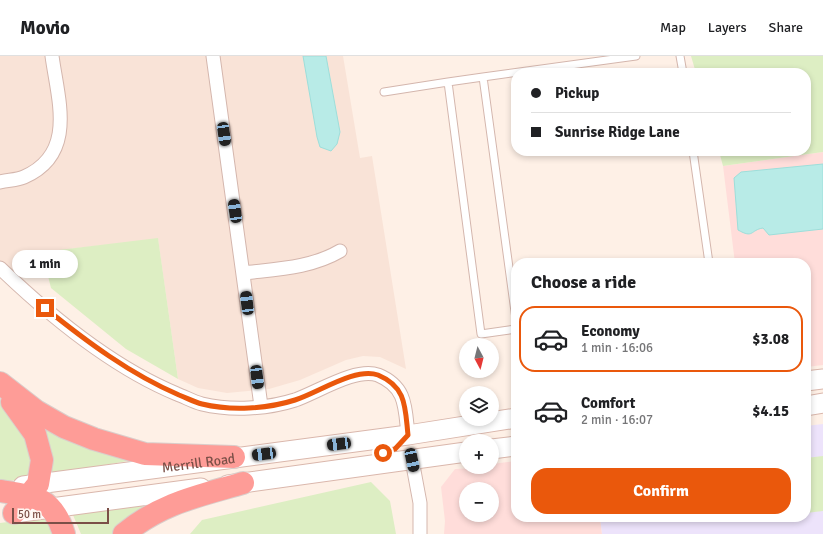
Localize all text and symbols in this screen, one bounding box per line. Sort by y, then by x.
text: Movio [20,16,70,40]
text: Map [660,19,686,36]
text: Layers [708,19,747,36]
text: Share [769,19,803,36]
text: Pickup [555,84,599,102]
car [216,121,232,147]
text: Sunrise Ridge Lane [555,123,680,141]
car [227,198,243,224]
callout: 1 min [12,250,78,278]
text: 1 min [29,256,61,272]
text: Choose a ride [531,271,636,293]
car [240,290,254,316]
route end [36,299,54,317]
icon: car [533,321,569,357]
text: Economy [581,322,640,340]
text: $3.08 [752,330,789,348]
north arrow [459,338,499,378]
map controls [459,338,499,522]
text: 1 min · 16:06 [581,340,653,356]
car [250,364,264,390]
button: layers [459,386,499,426]
icon: car [533,393,569,429]
text: Comfort [581,394,635,412]
text: $4.15 [752,402,789,420]
text: 2 min · 16:07 [581,412,653,428]
button: + [459,434,499,474]
car [326,437,352,451]
route start [374,444,392,462]
car [251,447,277,461]
car [404,447,420,473]
street label: Merrill Road [161,450,236,477]
button: Confirm [531,468,791,514]
button: − [459,482,499,522]
scale bar [12,506,109,525]
text: 50 m [18,508,41,521]

